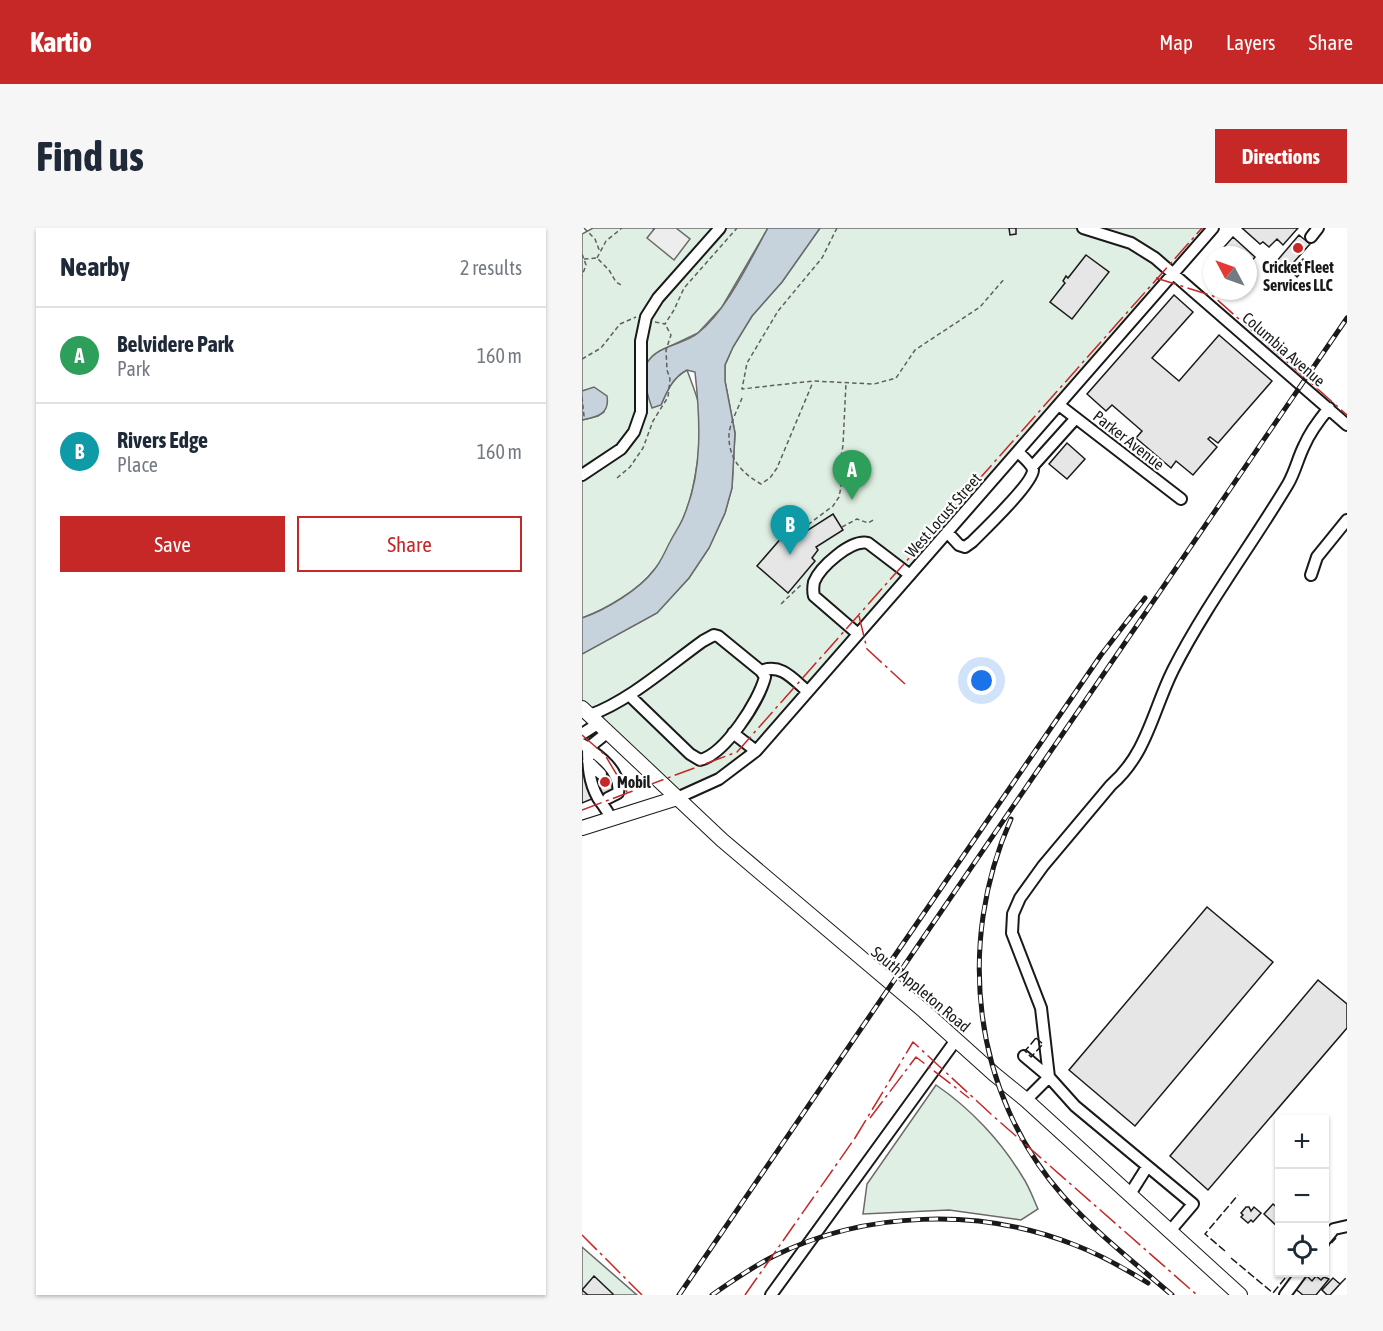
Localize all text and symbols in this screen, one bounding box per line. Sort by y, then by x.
text: Kartio [30,26,92,58]
text: Map [1159,30,1193,54]
text: Layers [1226,30,1276,54]
text: Share [1309,30,1353,54]
button: Directions [1215,129,1347,183]
text: Find us [36,132,144,180]
marker: Cricket Fleet Services LLC [1291,241,1305,255]
north arrow [1203,246,1257,300]
text: Nearby [60,252,130,282]
text: 2 results [460,256,522,279]
place label: Cricket Fleet Services LLC [1262,258,1334,294]
street label: Columbia Avenue [1239,308,1329,390]
text: Belvidere Park [117,331,234,357]
text: A [75,344,84,367]
text: 160 m [477,344,522,367]
text: Park [117,357,150,380]
street label: Parker Avenue [1090,407,1168,473]
text: Rivers Edge [117,427,208,453]
text: B [75,440,84,463]
text: 160 m [477,440,522,463]
pin: A [832,450,872,500]
text: Place [117,453,158,476]
street label: West Locust Street [902,469,985,561]
pin: B [770,506,810,555]
button: Save [60,516,285,572]
button: Share [297,516,522,572]
your location [967,666,996,695]
place label: Mobil [617,773,652,791]
marker: Mobil [598,775,612,789]
street label: South Appleton Road [867,942,974,1036]
map controls [1275,1115,1329,1277]
button: + [1275,1115,1329,1169]
button: − [1275,1169,1329,1223]
button: locate [1275,1223,1329,1277]

